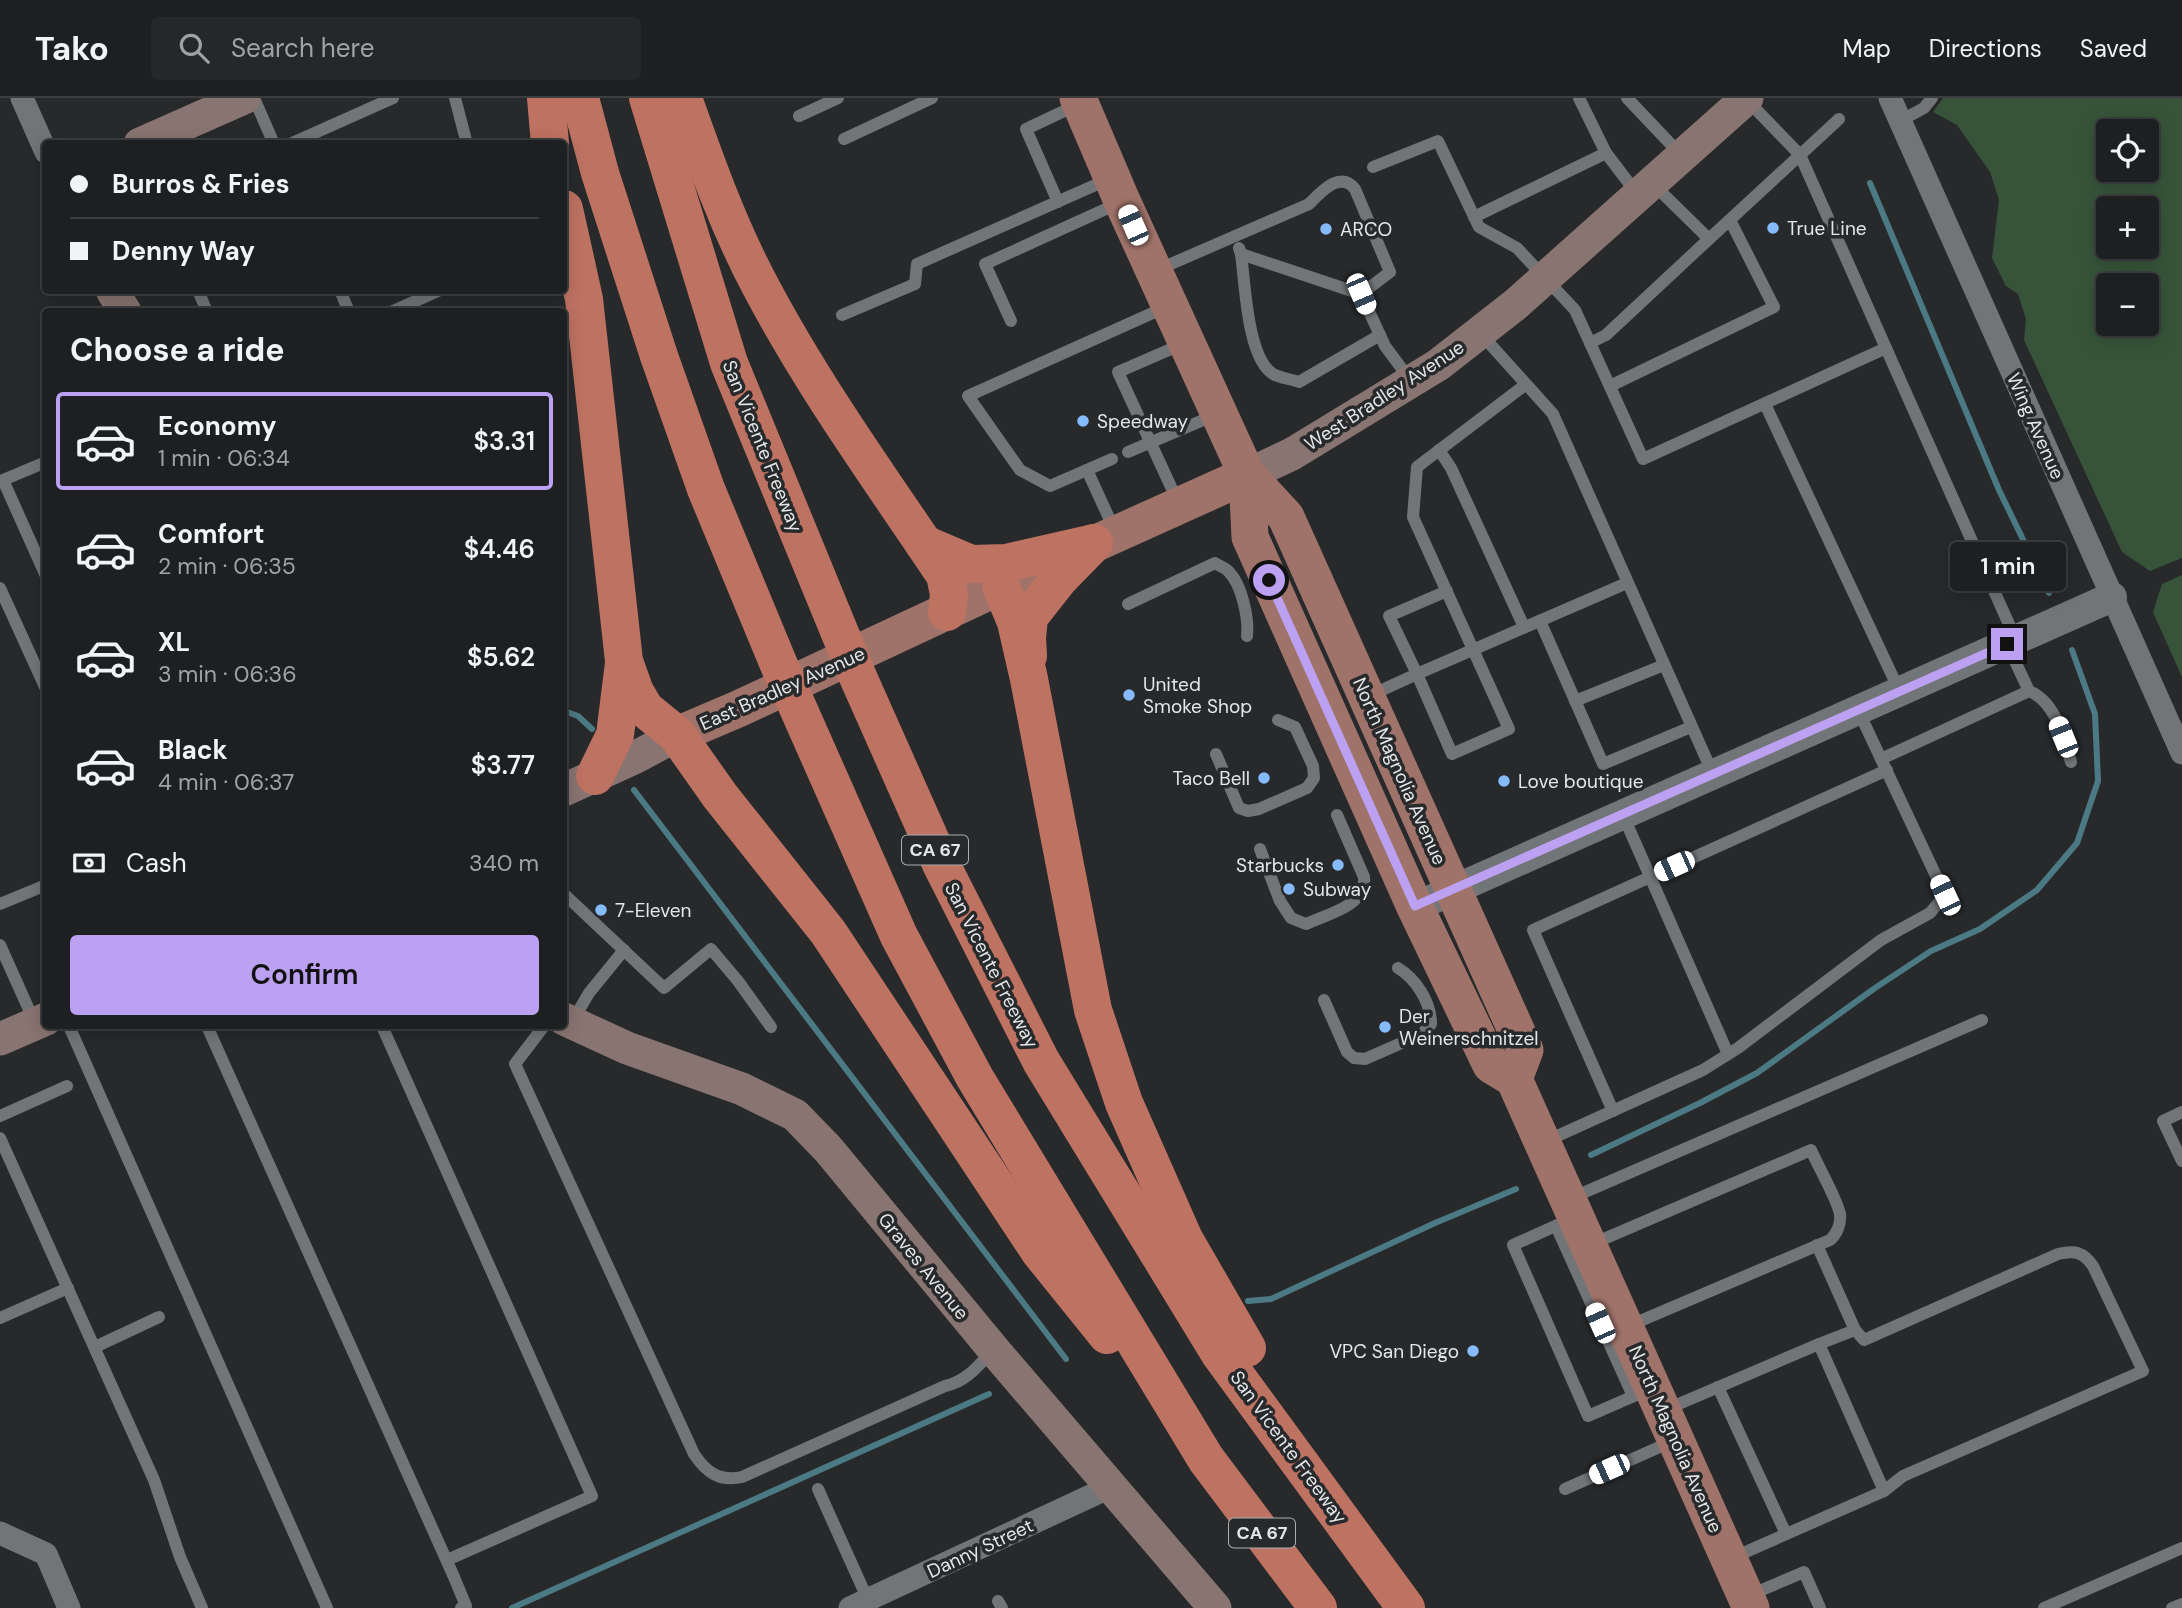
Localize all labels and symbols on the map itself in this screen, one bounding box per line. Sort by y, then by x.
car [1115,202,1152,248]
place label: True Line [1787,216,1867,241]
place label: ARCO [1340,217,1392,242]
marker: True Line [1765,220,1781,236]
marker: ARCO [1318,221,1334,237]
car [1344,271,1379,317]
street label: West Bradley Avenue [1300,334,1469,456]
street label: San Vicente Freeway [717,357,809,536]
street label: Wing Avenue [2001,369,2070,483]
place label: Speedway [1097,409,1189,434]
marker: Speedway [1075,413,1091,429]
callout: 1 min [1949,542,2065,592]
route start [1253,564,1285,596]
route end [1991,628,2023,660]
street label: East Bradley Avenue [696,641,869,736]
place label: United Smoke Shop [1143,672,1252,719]
street label: North Magnolia Avenue [1347,674,1452,869]
marker: United Smoke Shop [1121,687,1137,703]
car [2046,714,2081,760]
place label: Taco Bell [1172,766,1250,791]
place label: Love boutique [1518,769,1643,794]
marker: Taco Bell [1256,770,1272,786]
marker: Love boutique [1496,773,1512,789]
road number: CA 67 [902,836,968,864]
car [1651,848,1698,884]
place label: Starbucks [1236,853,1324,878]
marker: Starbucks [1330,857,1346,873]
car [1927,872,1964,918]
place label: Subway [1303,877,1372,902]
street label: San Vicente Freeway [939,878,1044,1053]
marker: Subway [1281,881,1297,897]
place label: 7-Eleven [615,898,691,923]
marker: 7-Eleven [593,902,609,918]
place label: Der Weinerschnitzel [1399,1004,1538,1051]
marker: Der Weinerschnitzel [1377,1019,1393,1035]
street label: Graves Avenue [873,1208,975,1325]
car [1582,1300,1619,1346]
place label: VPC San Diego [1329,1339,1459,1364]
street label: North Magnolia Avenue [1623,1342,1728,1537]
marker: VPC San Diego [1465,1343,1481,1359]
street label: San Vicente Freeway [1225,1366,1353,1529]
car [1586,1451,1633,1487]
street label: Danny Street [923,1513,1037,1584]
road number: CA 67 [1229,1518,1295,1548]

